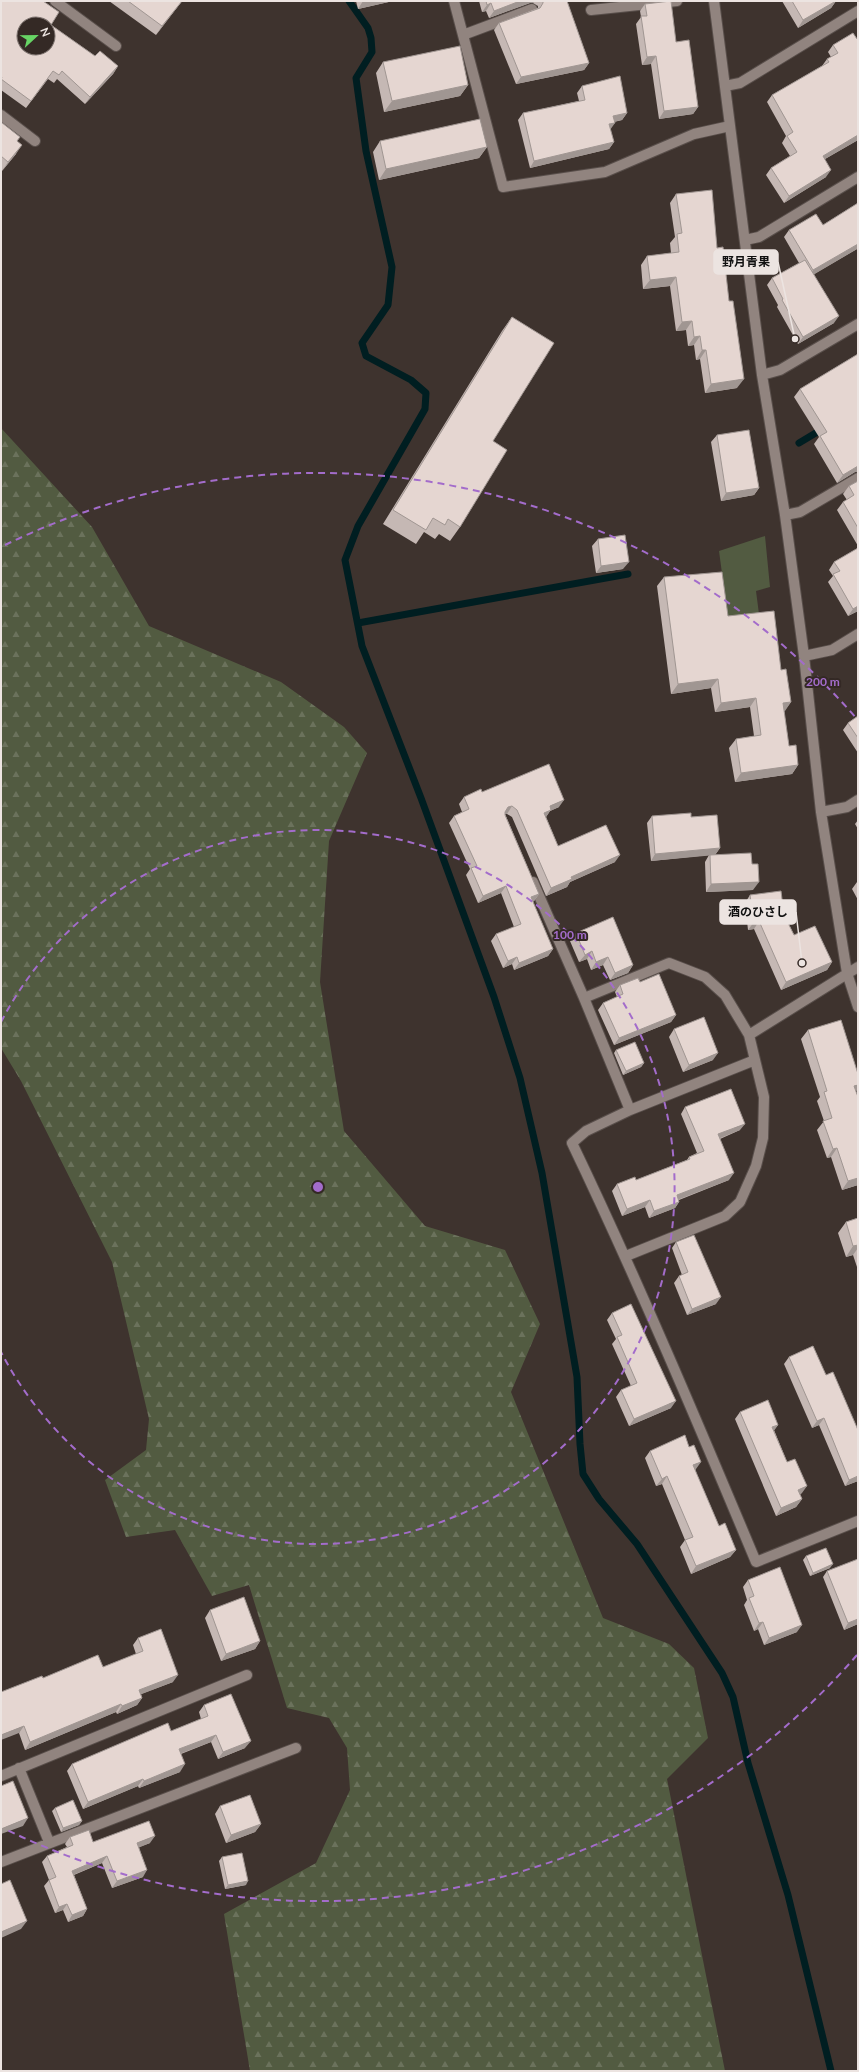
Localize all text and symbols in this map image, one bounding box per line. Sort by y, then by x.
north arrow [16,16,56,56]
text: N [38,26,53,38]
callout: 野月青果 [714,250,778,274]
text: 野月青果 [722,254,770,269]
text: 200 m [806,674,840,689]
callout: 酒のひさし [720,900,796,924]
text: 酒のひさし [728,904,788,919]
text: 100 m [553,927,587,942]
centre of rings [311,1180,325,1194]

